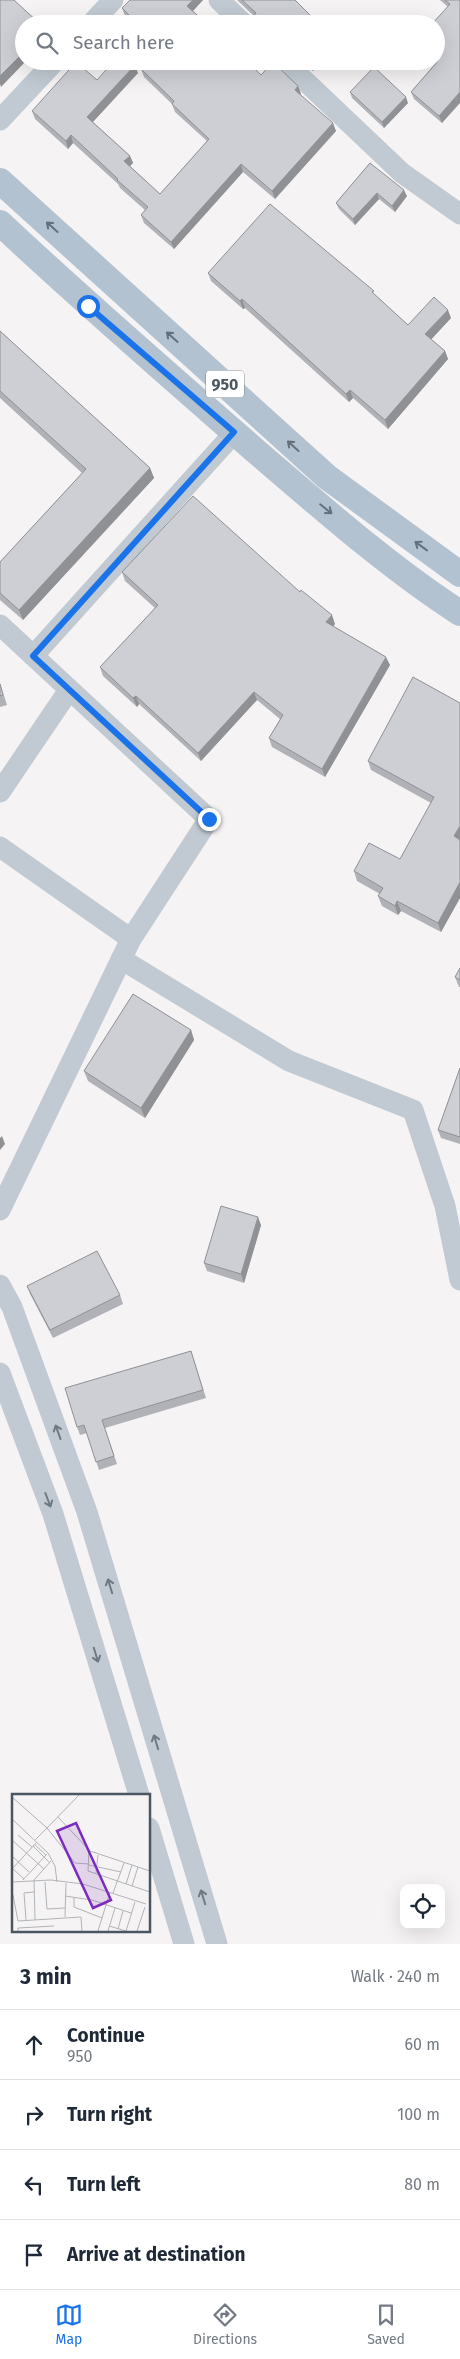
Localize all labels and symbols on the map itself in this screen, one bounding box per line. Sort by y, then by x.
one-way arrow [45,222,58,233]
route start [77,295,100,318]
one-way arrow [166,331,179,342]
road number: 950 [206,370,244,398]
one-way arrow [286,440,299,451]
one-way arrow [319,504,332,515]
one-way arrow [414,540,428,551]
route end [198,808,221,831]
one-way arrow [53,1425,62,1440]
one-way arrow [44,1492,53,1507]
one-way arrow [104,1578,114,1594]
one-way arrow [92,1647,102,1663]
one-way arrow [151,1734,161,1750]
inset map [12,1794,150,1932]
one-way arrow [197,1890,207,1906]

